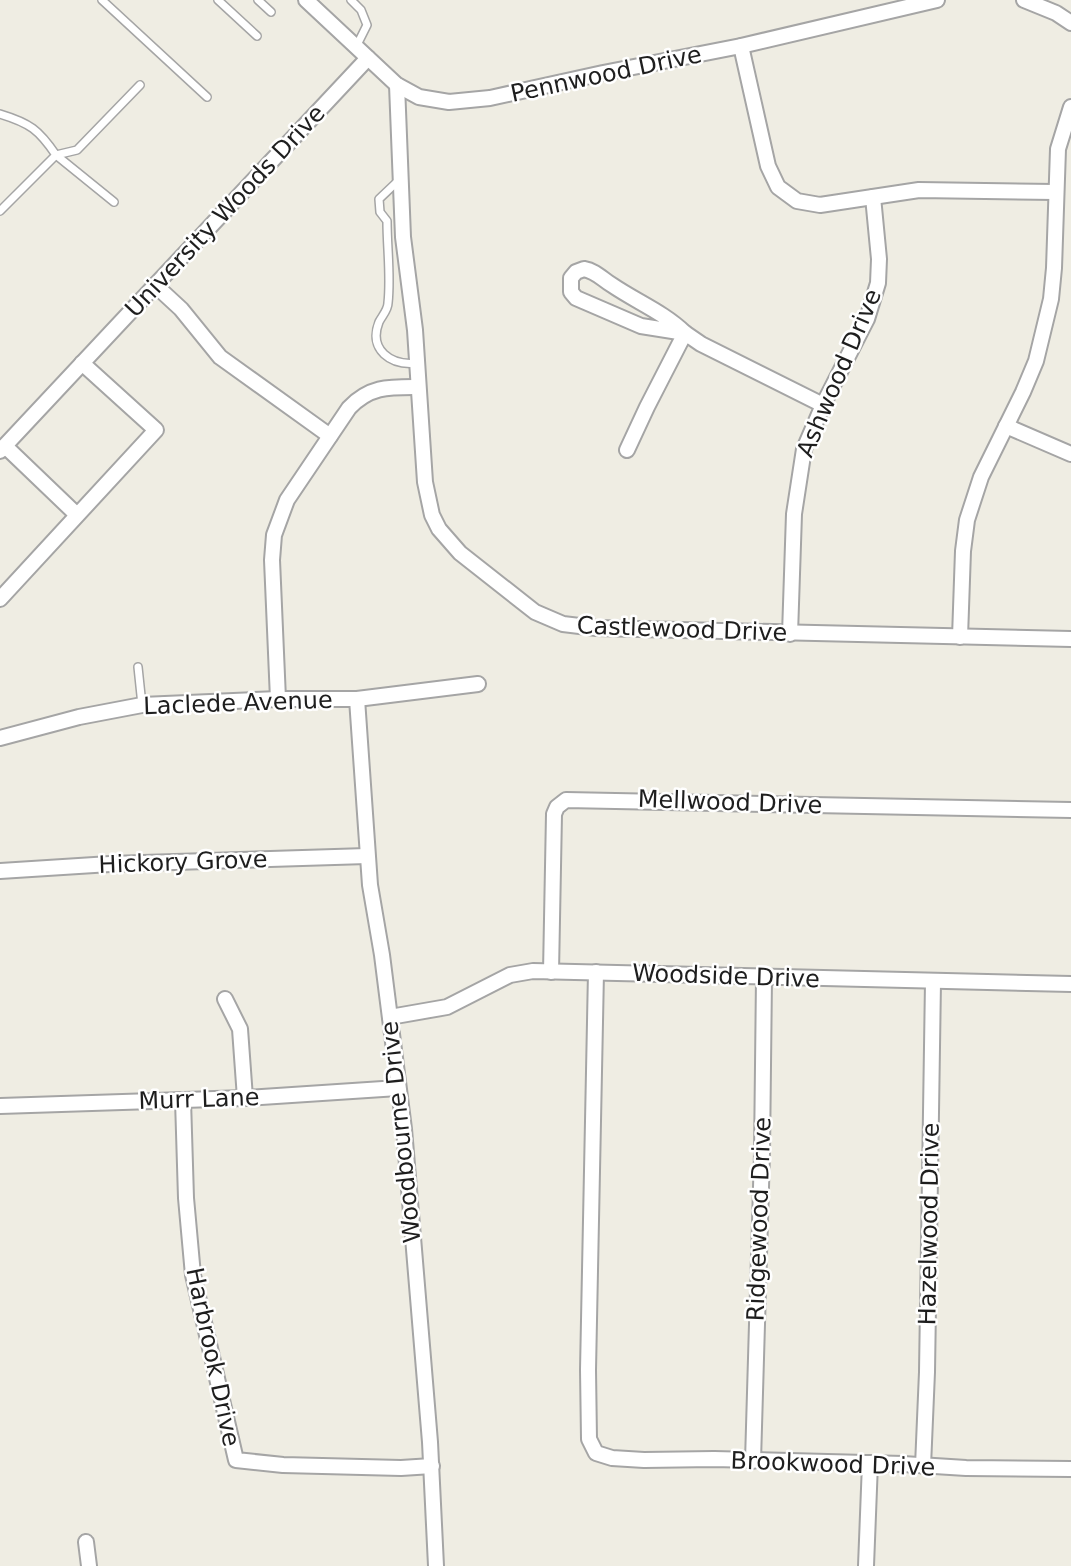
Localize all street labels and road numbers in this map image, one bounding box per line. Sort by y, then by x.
street label: Pennwood Drive [508,40,704,108]
street label: University Woods Drive [119,99,331,323]
street label: Ashwood Drive [791,285,887,461]
street label: Castlewood Drive [576,611,788,647]
street label: Laclede Avenue [143,686,333,720]
street label: Mellwood Drive [637,785,823,819]
street label: Hickory Grove [98,845,268,879]
street label: Woodside Drive [632,959,820,993]
street label: Woodbourne Drive [375,1020,427,1244]
street label: Murr Lane [138,1083,260,1115]
street label: Ridgewood Drive [741,1116,777,1322]
street label: Hazelwood Drive [913,1122,945,1326]
street label: Harbrook Drive [180,1265,246,1449]
street label: Brookwood Drive [730,1446,936,1482]

